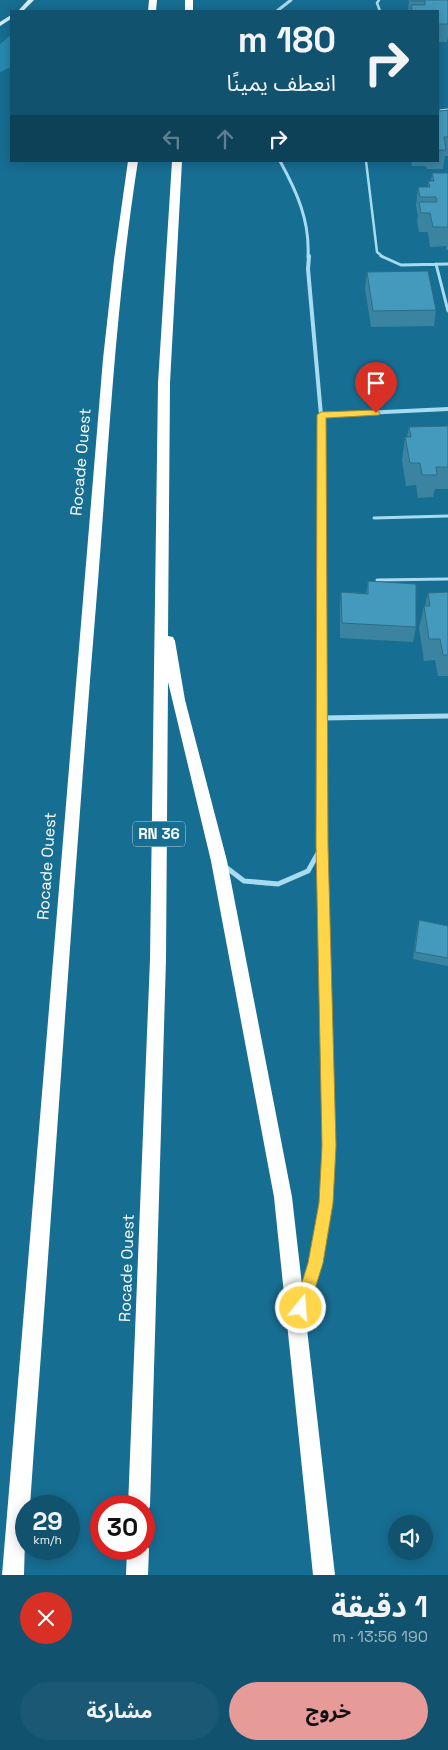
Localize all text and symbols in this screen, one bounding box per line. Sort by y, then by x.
text: 180 m [238,18,336,62]
icon: right [354,30,419,95]
text: انعطف يمينًا [227,69,336,97]
icon: left [158,125,186,153]
icon: ahead [211,125,239,153]
icon: right [264,125,292,153]
pin [355,362,397,413]
icon: arrive [362,369,390,397]
street label: Rocade Ouest [65,407,96,517]
street label: Rocade Ouest [32,811,61,921]
road number: RN 36 [133,822,185,846]
street label: Rocade Ouest [114,1214,139,1322]
position arrow [274,1281,326,1333]
speed limit sign: 30 [90,1495,155,1560]
text: 29 [32,1505,63,1537]
map controls [388,1515,433,1560]
button: sound [388,1515,433,1560]
text: km/h [33,1532,62,1548]
text: 1 دقيقة [331,1587,428,1626]
button: close [20,1592,72,1644]
text: 190 m · 13:56 [332,1626,428,1647]
button: مشاركة [20,1682,219,1740]
button: خروج [229,1682,428,1740]

